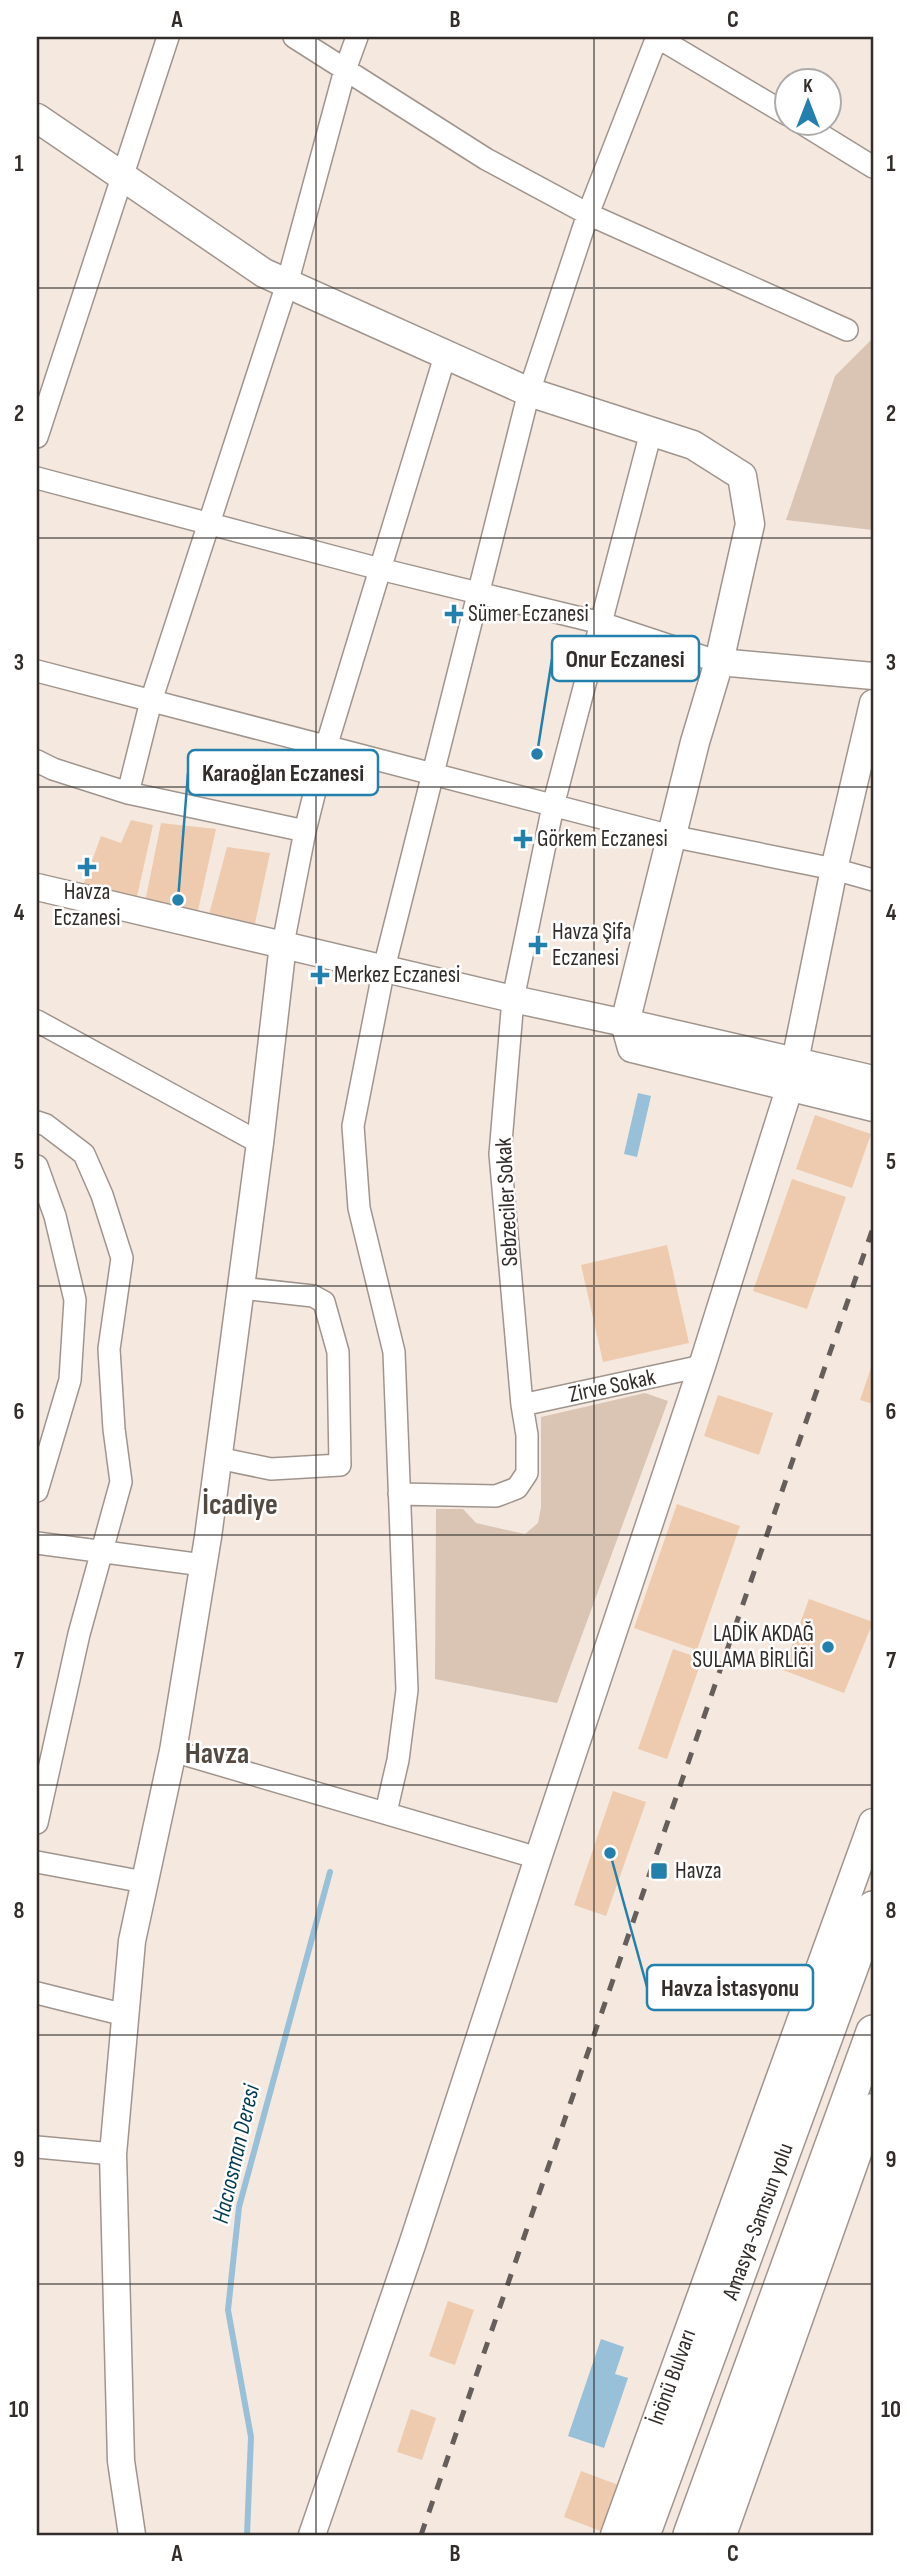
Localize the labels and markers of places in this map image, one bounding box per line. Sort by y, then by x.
place label: Sümer Eczanesi [468,600,589,628]
marker: Sümer Eczanesi [446,606,462,622]
callout: Onur Eczanesi [552,636,699,681]
callout: Karaoğlan Eczanesi [188,750,378,795]
place label: Görkem Eczanesi [537,825,668,853]
marker: Görkem Eczanesi [515,831,531,847]
marker: Havza Eczanesi [79,859,95,875]
place label: Havza Eczanesi [53,878,121,932]
place label: Havza Şifa Eczanesi [552,918,632,972]
marker: Havza Şifa Eczanesi [530,937,546,953]
place label: Merkez Eczanesi [334,961,460,989]
marker: Merkez Eczanesi [312,967,328,983]
place label: LADİK AKDAĞ SULAMA BİRLİĞİ [692,1620,814,1674]
marker: LADİK AKDAĞ SULAMA BİRLİĞİ [820,1639,836,1655]
place label: Havza [675,1857,722,1885]
marker: Havza [649,1861,669,1881]
callout: Havza İstasyonu [647,1965,813,2010]

